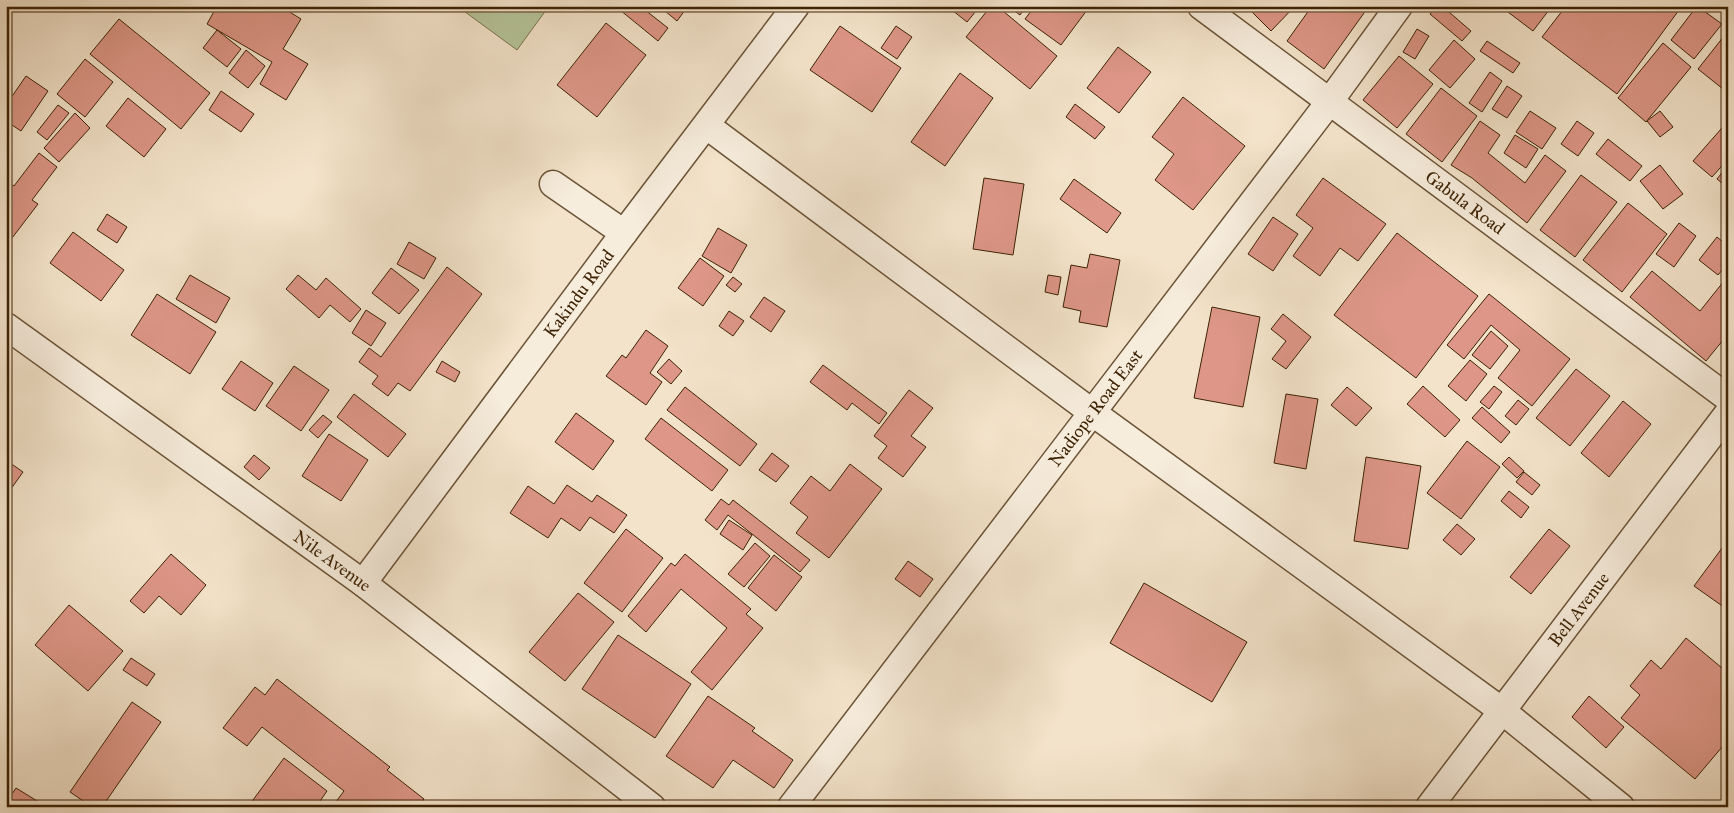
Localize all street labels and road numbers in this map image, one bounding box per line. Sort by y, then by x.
street label: Gabula Road [1421,166,1509,239]
street label: Kakindu Road [539,245,619,342]
street label: Nadiope Road East [1044,344,1148,471]
street label: Nile Avenue [289,526,376,596]
street label: Bell Avenue [1544,568,1614,651]

